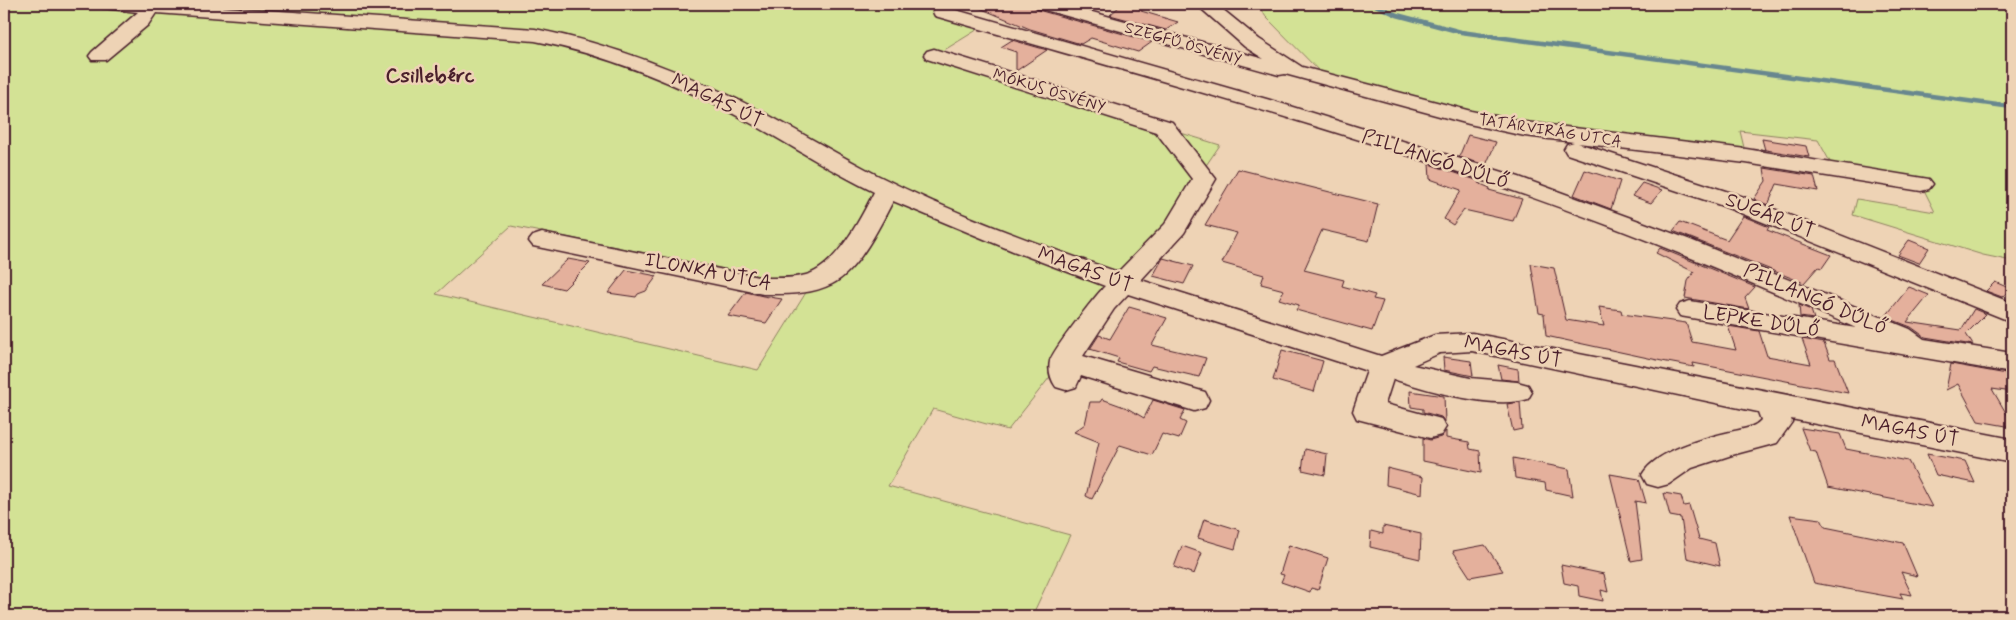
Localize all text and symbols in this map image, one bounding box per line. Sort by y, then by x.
street label: SZEGFŰ ÖSVÉNY [1122,17,1244,71]
district label: Csillebérc [386,62,475,90]
street label: MÓKUS ÖSVÉNY [990,64,1108,118]
street label: MAGAS ÚT [666,67,768,135]
street label: TATÁRVIRÁG UTCA [1477,109,1623,153]
street label: PILLANGÓ DŰLŐ [1358,123,1514,197]
street label: SUGÁR ÚT [1721,187,1819,245]
street label: MAGAS ÚT [1034,240,1136,300]
street label: ILONKA UTCA [642,246,774,298]
street label: PILLANGÓ DŰLŐ [1739,257,1893,343]
street label: LEPKE DŰLŐ [1701,299,1823,345]
street label: MAGAS ÚT [1462,329,1564,375]
street label: MAGAS ÚT [1859,408,1961,454]

